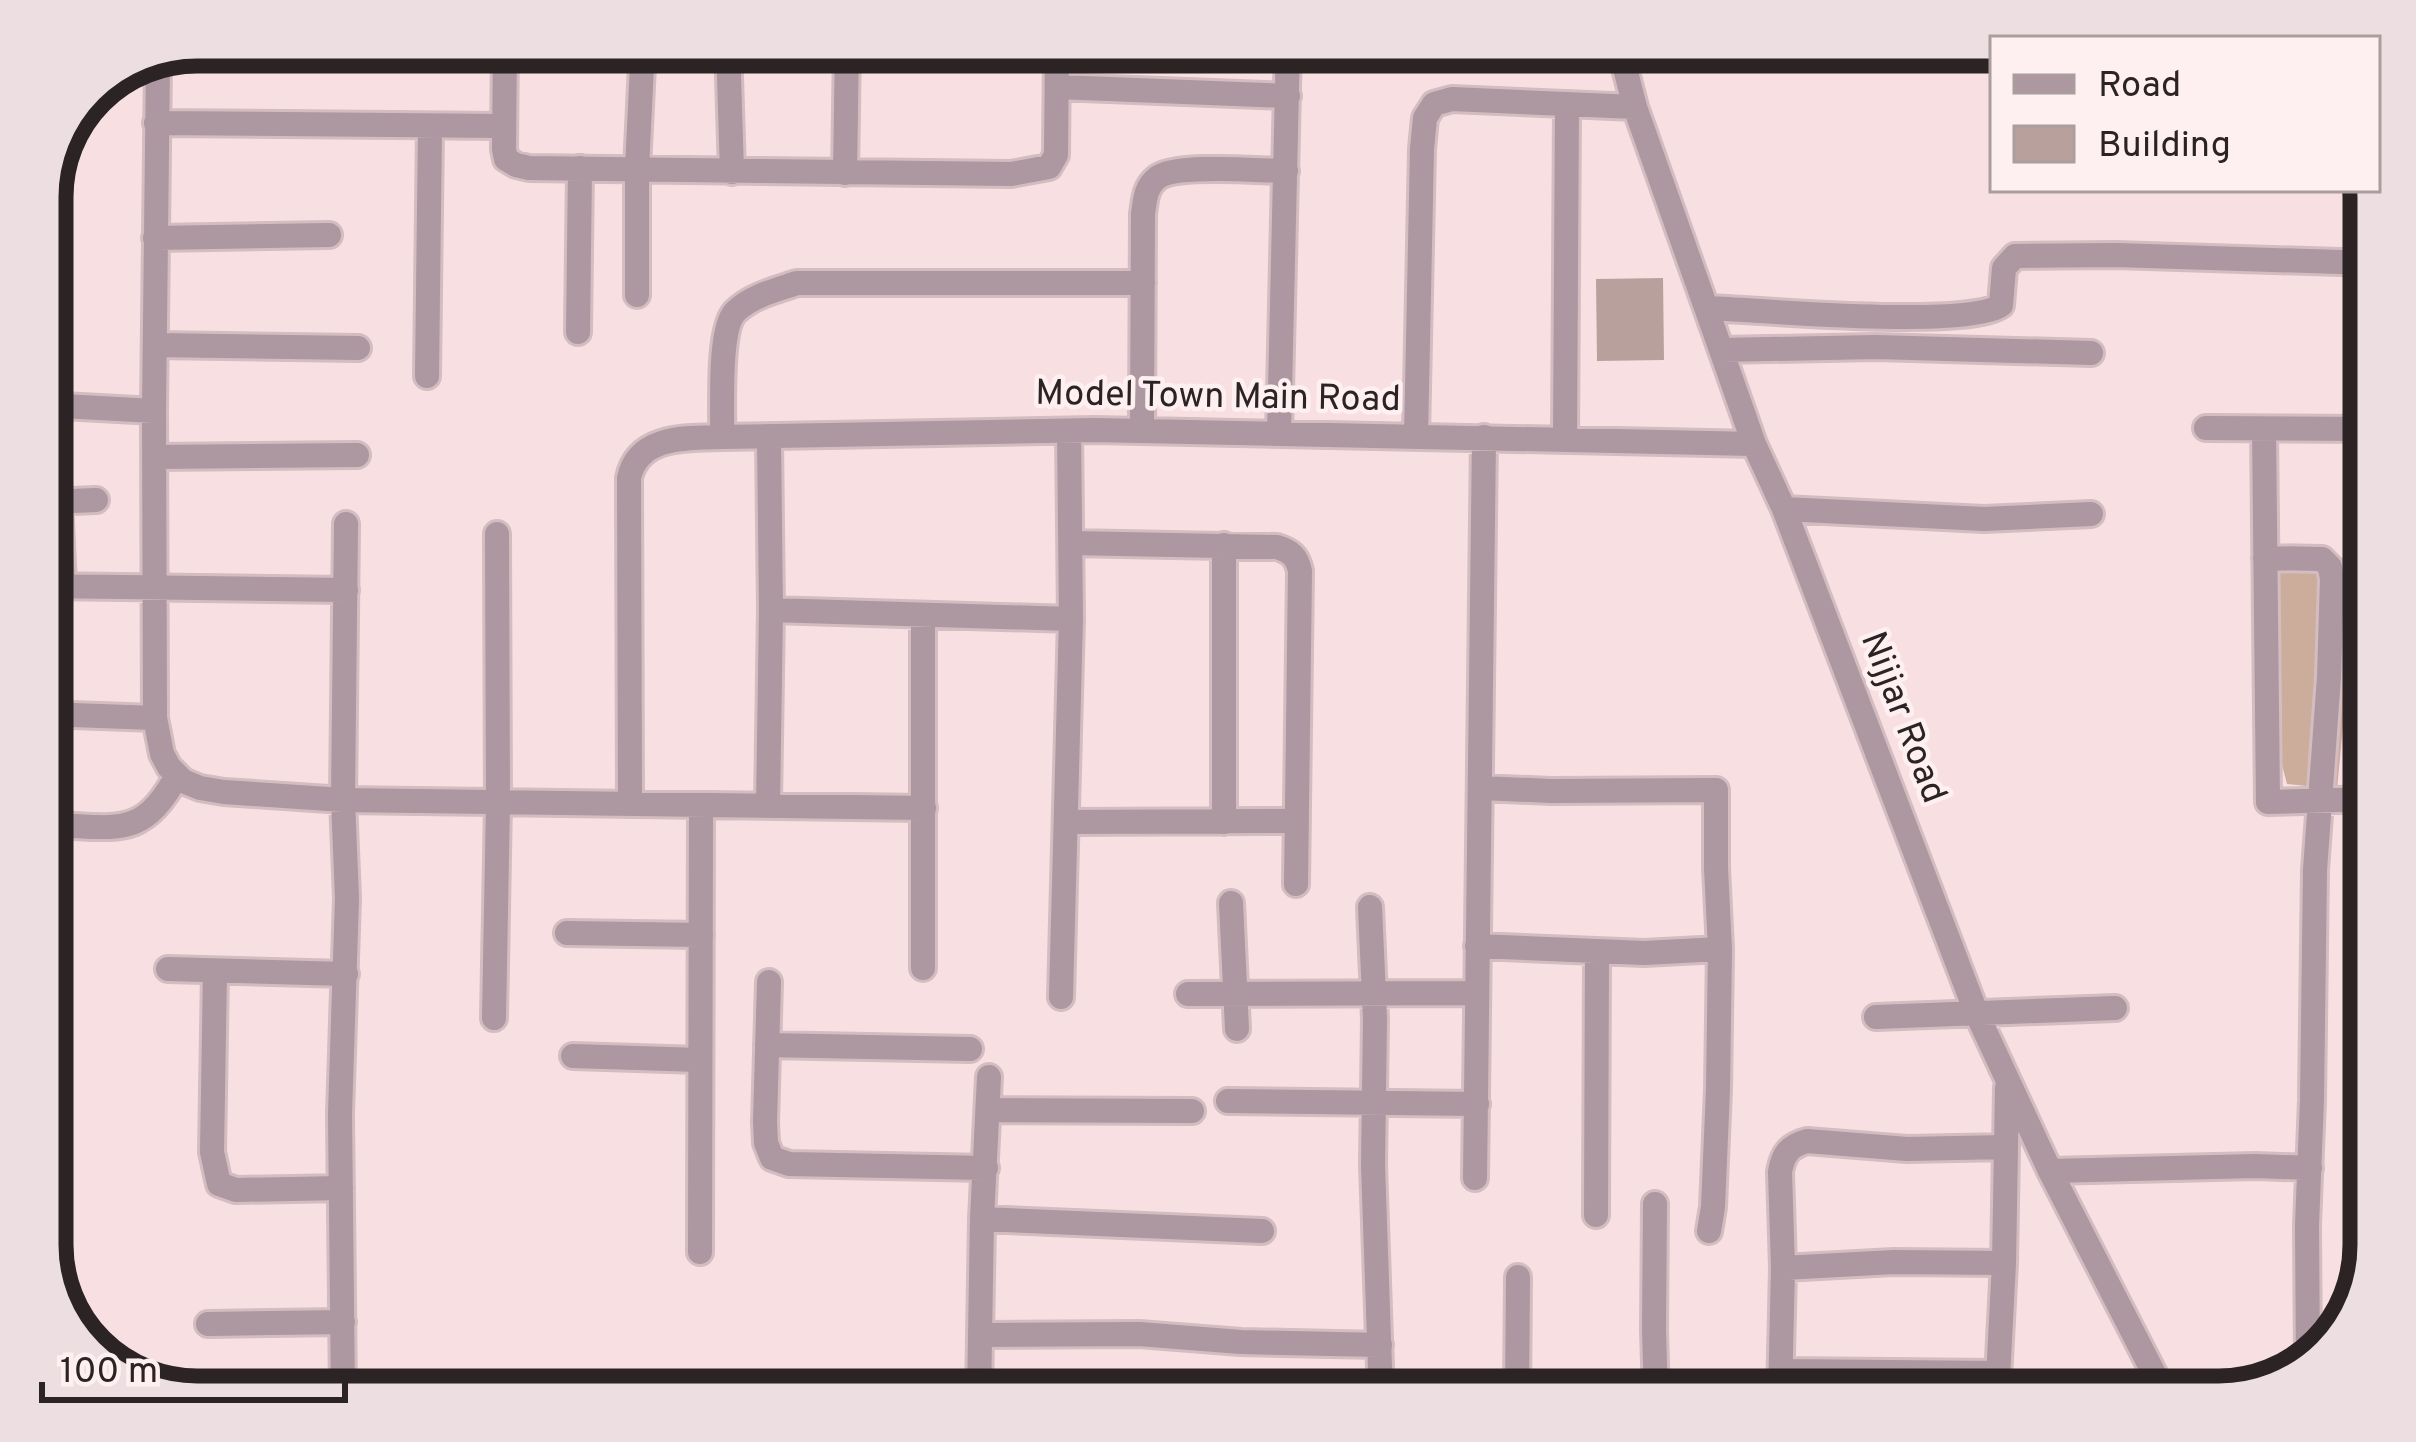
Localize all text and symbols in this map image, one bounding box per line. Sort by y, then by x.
legend [1990,36,2380,192]
text: Road [2098,64,2181,110]
text: Building [2098,124,2231,170]
street label: Model Town Main Road [1035,372,1401,424]
street label: Nijjar Road [1848,626,1956,810]
scale bar [42,1328,345,1402]
text: 100 m [60,1350,158,1396]

